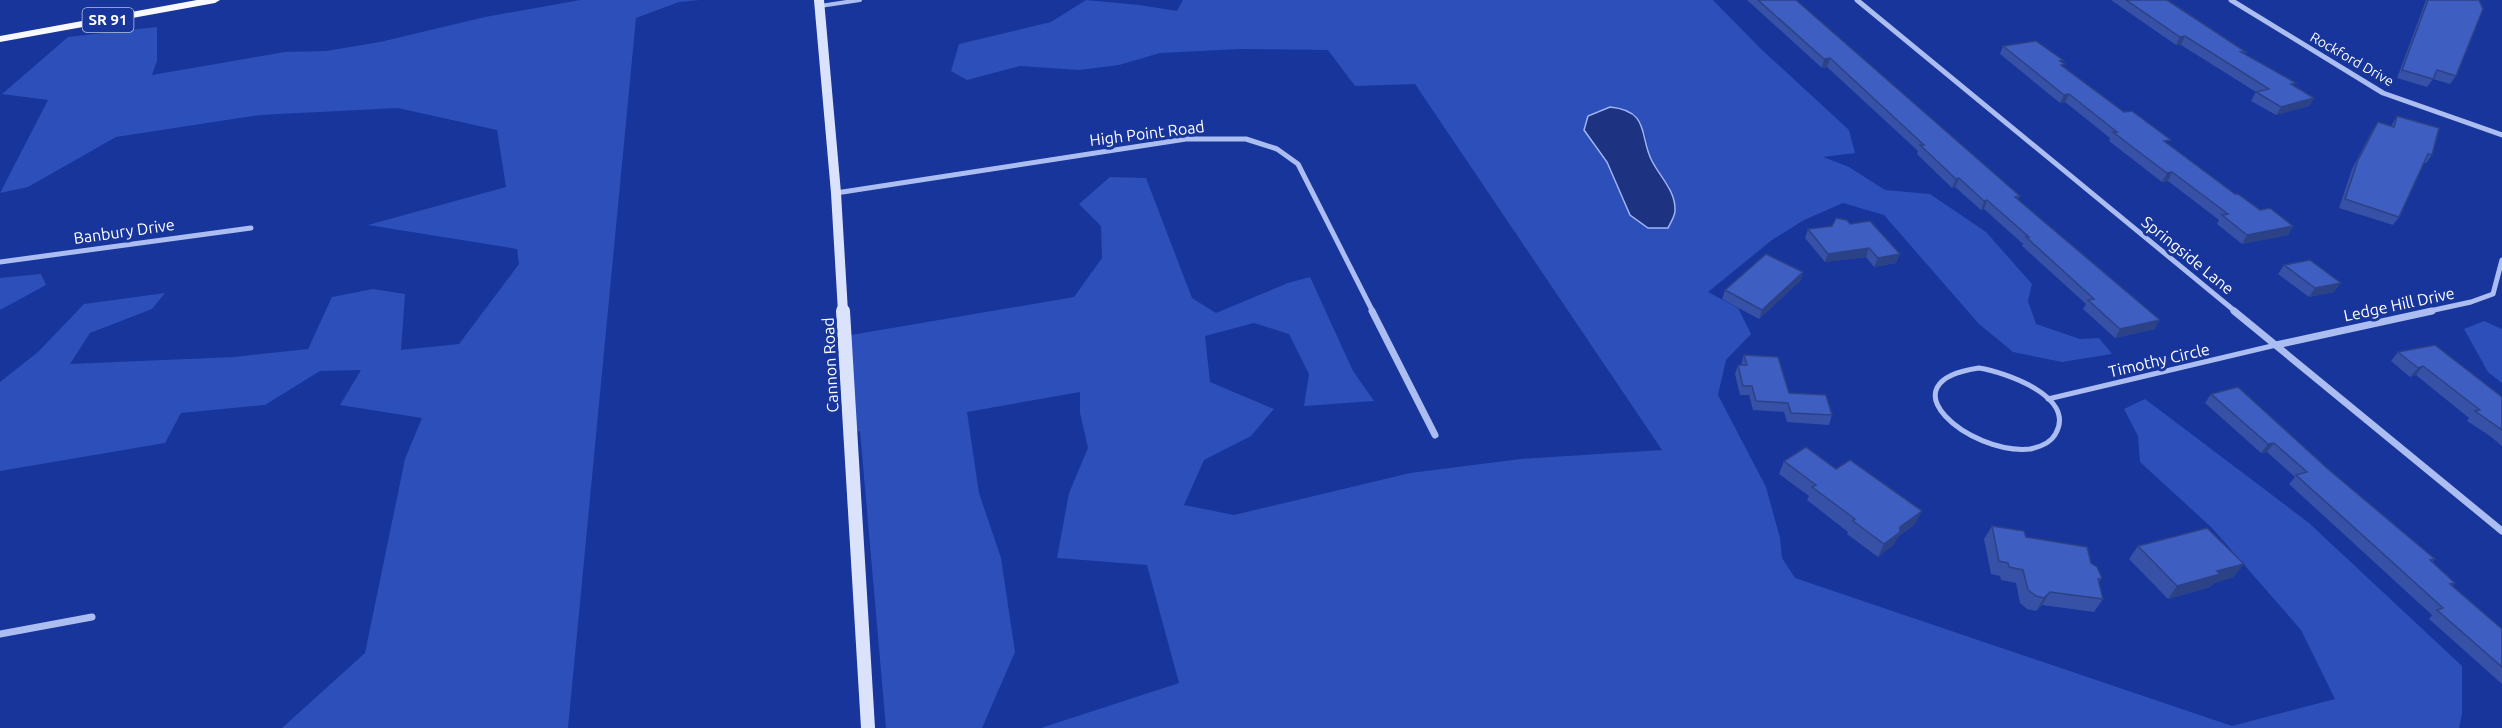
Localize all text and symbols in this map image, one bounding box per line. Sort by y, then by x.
road number: SR 91 [82,8,134,32]
street label: Rockford Drive [2307,29,2397,89]
street label: High Point Road [1089,117,1205,149]
street label: Springside Lane [2138,212,2238,298]
street label: Banbury Drive [72,215,176,247]
street label: Ledge Hill Drive [2342,283,2456,325]
street label: Cannon Road [819,317,841,413]
street label: Timothy Circle [2107,340,2211,380]

